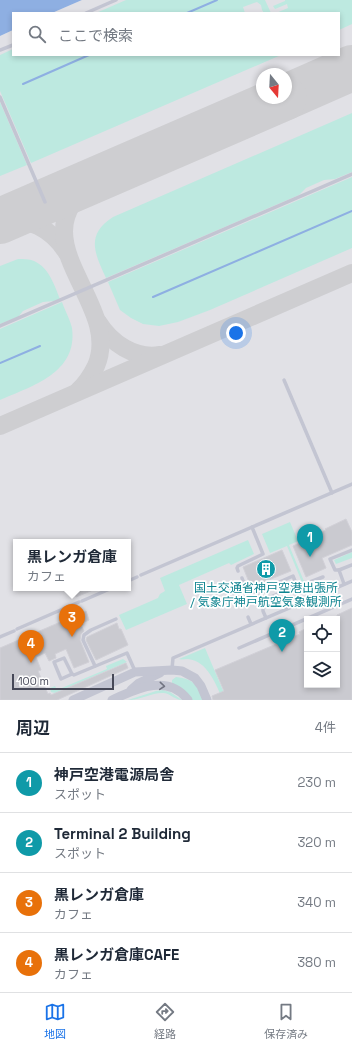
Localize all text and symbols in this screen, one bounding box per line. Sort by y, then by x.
search box [12,12,340,56]
icon: search [26,23,48,45]
text: ここで検索 [58,26,133,45]
north arrow [256,68,292,104]
your location [226,323,246,343]
pin: 1 [297,524,323,557]
popup [13,539,131,591]
text: 黒レンガ倉庫 [27,547,117,566]
building icon: 国土交通省神戸空港出張所 / 気象庁神戸航空気象観測所 [255,558,277,580]
text: カフェ [27,568,66,585]
place label: 国土交通省神戸空港出張所 / 気象庁神戸航空気象観測所 [190,580,342,610]
pin: 3 [59,604,85,637]
map controls [304,616,340,688]
button: locate [304,616,340,652]
pin: 2 [269,619,295,652]
pin: 4 [18,630,44,663]
button: layers [304,652,340,688]
scale bar [12,672,114,691]
text: 100 m [18,674,49,688]
one-way arrow [159,681,165,690]
text: 周辺 [16,717,50,739]
text: 4件 [315,719,336,736]
text: 神戸空港電源局舎 [54,765,174,784]
text: 1 [26,774,32,791]
text: 230 m [298,774,336,791]
text: スポット [54,786,106,803]
text: Terminal 2 Building [54,824,191,843]
text: 2 [25,834,33,851]
text: 320 m [297,834,336,851]
text: スポット [54,845,106,862]
text: 黒レンガ倉庫 [54,885,144,904]
text: 3 [25,894,33,911]
text: 340 m [297,894,336,911]
text: カフェ [54,906,93,923]
text: 黒レンガ倉庫CAFE [54,945,179,964]
text: 4 [25,954,33,971]
text: 380 m [297,954,336,971]
text: カフェ [54,966,93,983]
tab: 地図 [44,1001,66,1041]
tab: 経路 [154,1001,176,1041]
tab: 保存済み [264,1001,308,1041]

